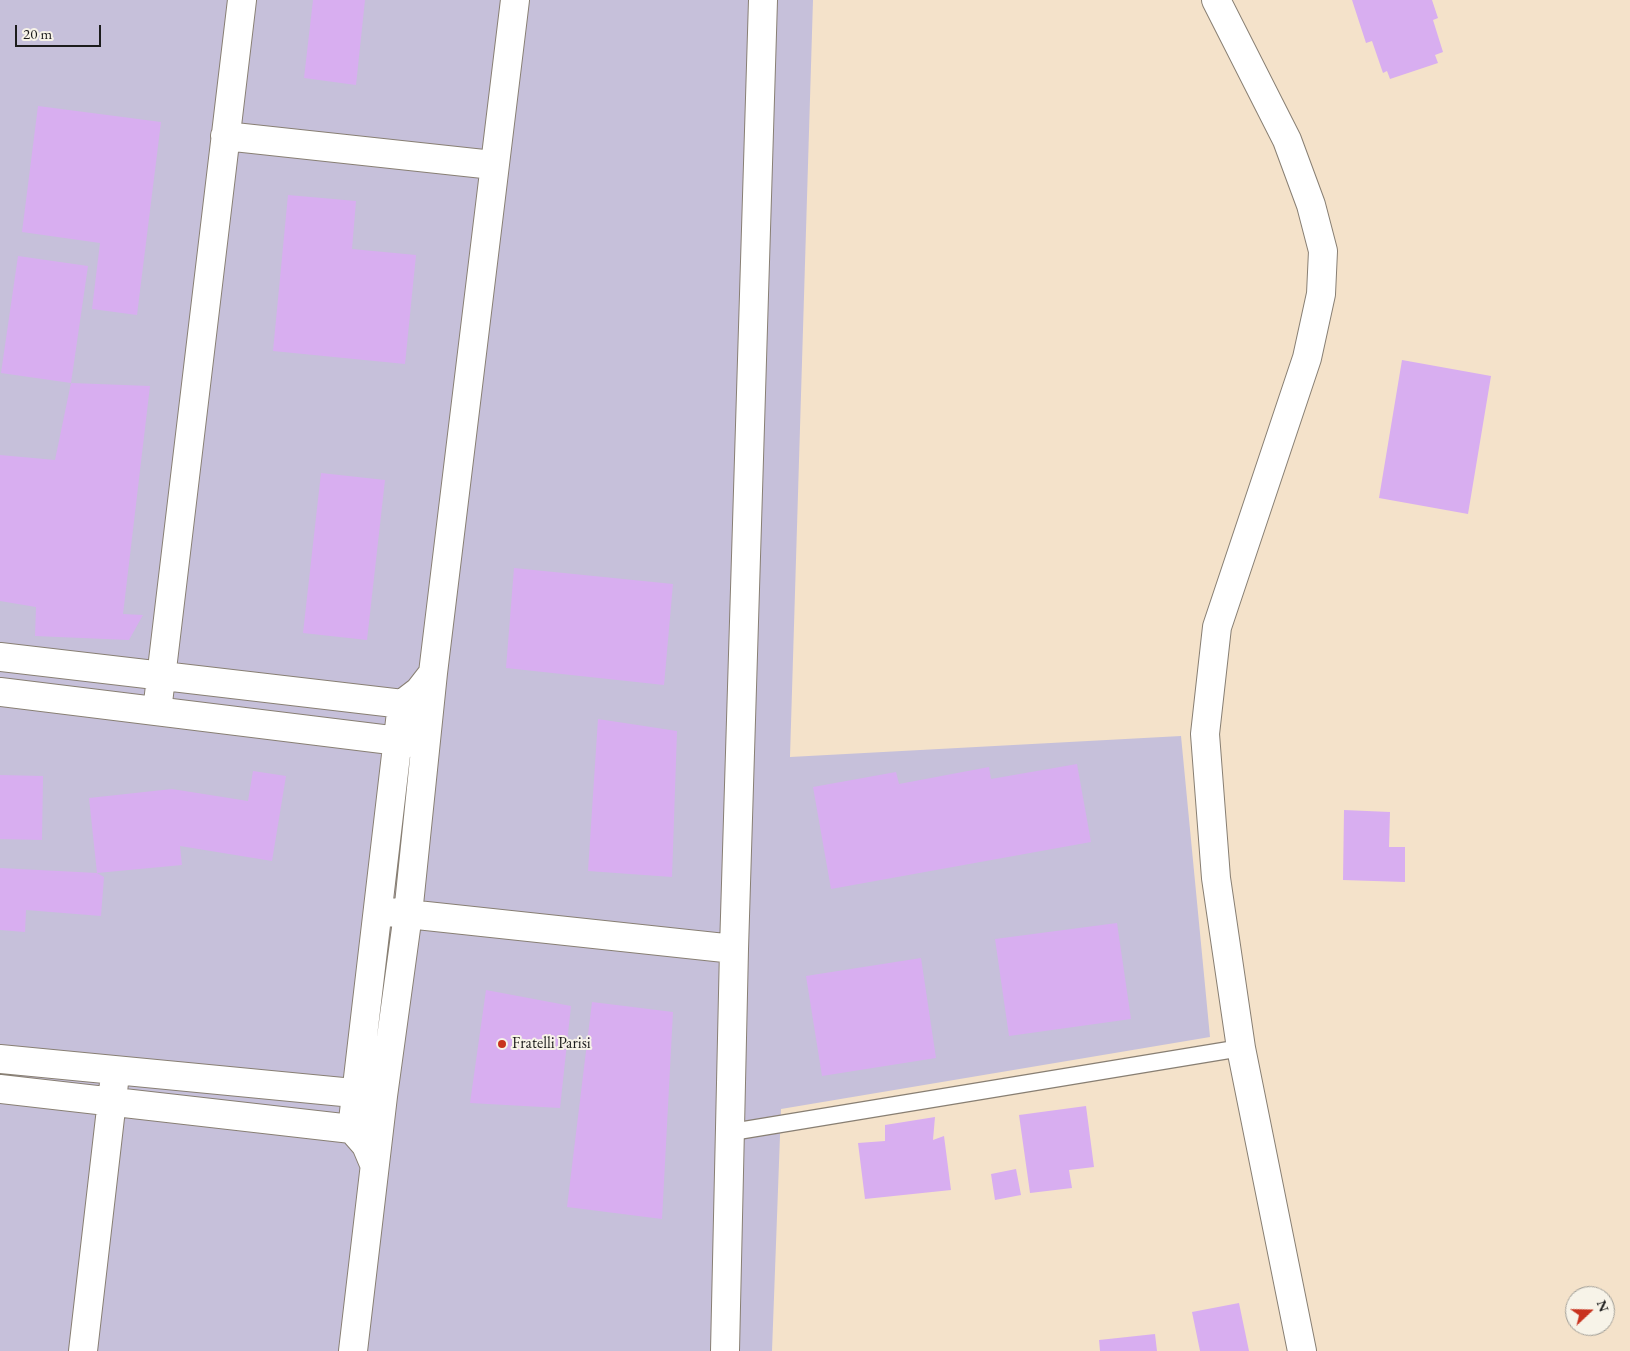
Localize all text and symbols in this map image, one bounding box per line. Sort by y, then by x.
scale bar [18,15,104,47]
text: 20 m [23,24,52,43]
place label: Fratelli Parisi [512,1034,591,1054]
marker: Fratelli Parisi [496,1038,508,1050]
north arrow [1565,1286,1615,1336]
text: N [1593,1297,1613,1314]

